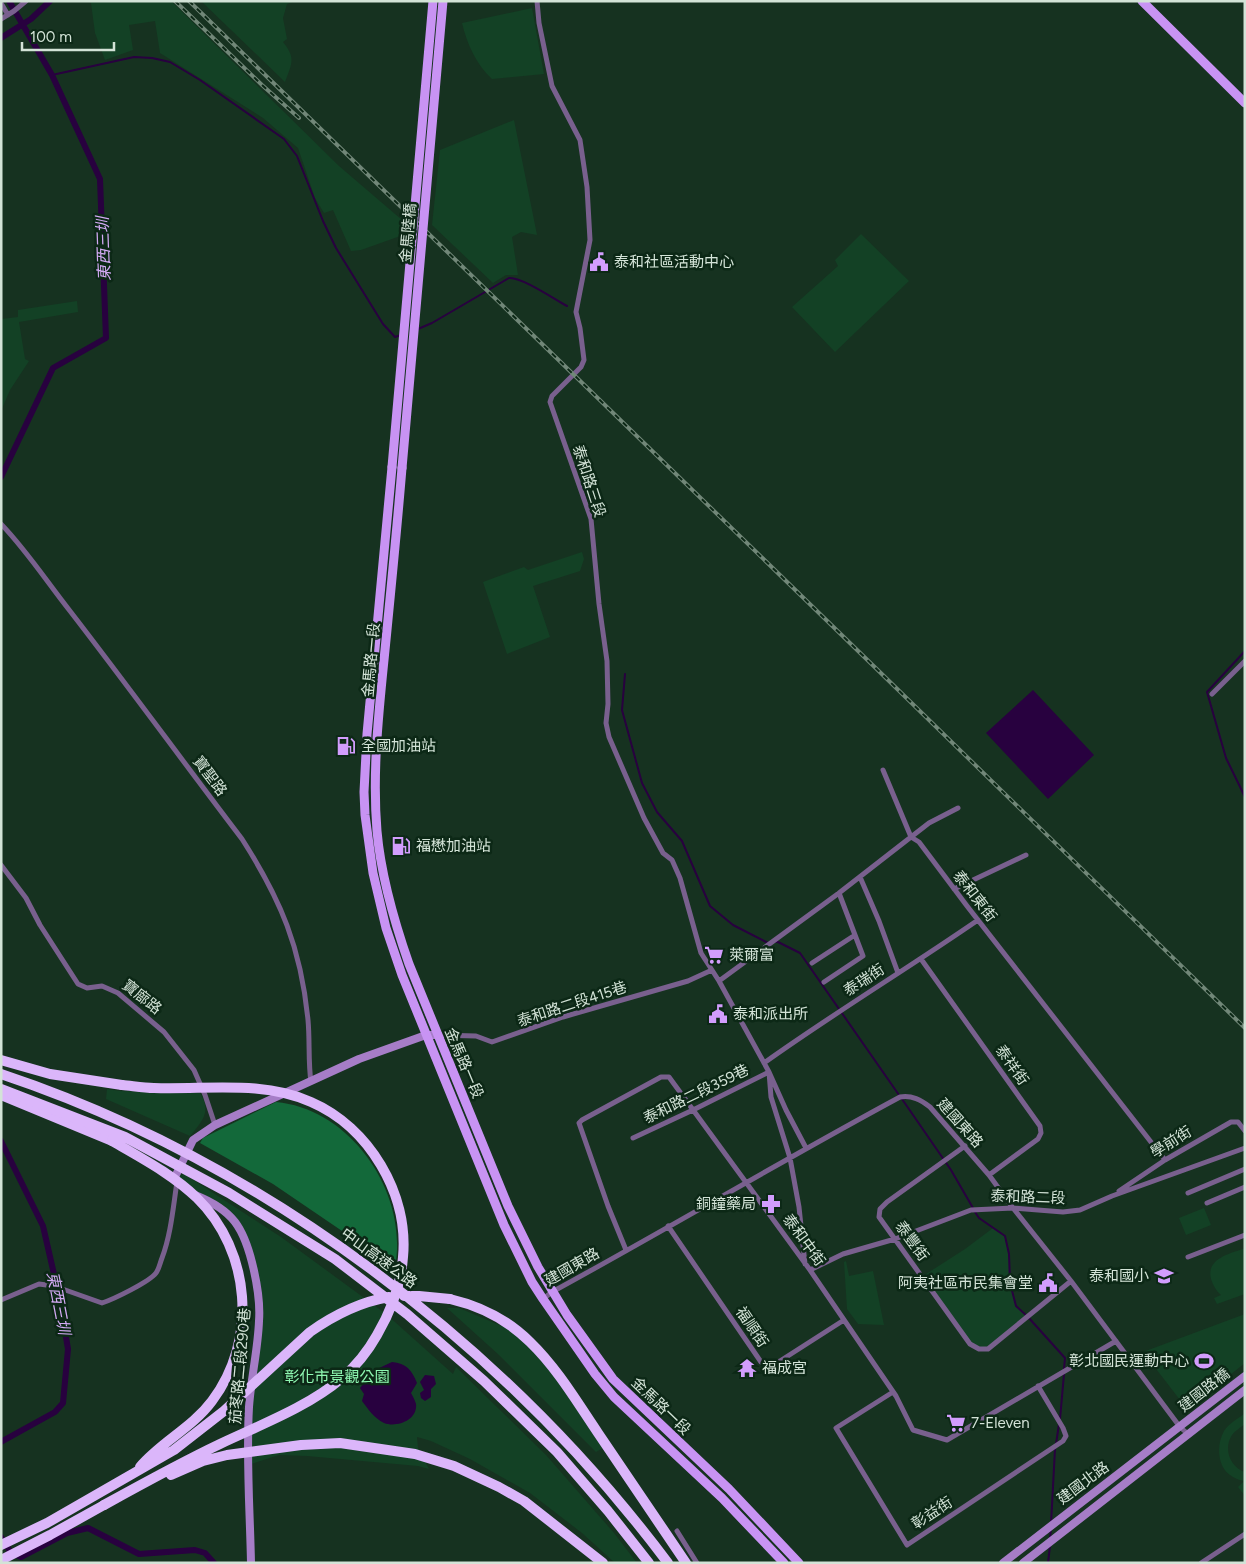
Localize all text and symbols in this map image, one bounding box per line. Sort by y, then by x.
scale bar [22,20,115,52]
text: 100 m [30,28,72,46]
street label: 金馬陸橋 [396,202,420,264]
water label: 東西三圳 [93,215,114,281]
public building icon: 泰和社區活動中心 [588,251,610,273]
place label: 泰和社區活動中心 [614,253,734,271]
street label: 泰和路三段 [569,443,609,519]
street label: 金馬路一段 [359,622,383,698]
fuel station icon: 全國加油站 [335,735,357,757]
place label: 全國加油站 [361,737,436,755]
street label: 寶聖路 [189,753,231,799]
fuel station icon: 福懋加油站 [390,835,412,857]
place label: 福懋加油站 [416,837,491,855]
street label: 泰和東街 [949,867,1001,925]
supermarket icon: 萊爾富 [703,944,725,966]
place label: 萊爾富 [729,946,774,964]
street label: 泰瑞街 [840,960,888,1000]
street label: 寶廍路 [119,976,165,1018]
street label: 泰和路二段415巷 [515,978,629,1030]
public building icon: 泰和派出所 [707,1003,729,1025]
place label: 泰和派出所 [733,1005,808,1023]
street label: 金馬路一段 [441,1025,487,1101]
street label: 泰祥街 [992,1041,1032,1089]
street label: 泰和路二段359巷 [640,1061,752,1127]
street label: 建國東路 [933,1095,987,1151]
street label: 學前街 [1147,1122,1195,1162]
street label: 泰和路二段 [990,1187,1066,1207]
pharmacy icon: 銅鐘藥局 [760,1193,782,1215]
place label: 銅鐘藥局 [696,1195,756,1213]
street label: 泰和中街 [779,1210,829,1270]
street label: 泰豐街 [891,1218,933,1264]
street label: 中山高速公路 [337,1224,421,1292]
street label: 建國東路 [542,1244,602,1290]
school or university icon: 泰和國小 [1153,1265,1175,1287]
place label: 泰和國小 [1089,1267,1149,1285]
water label: 東西三圳 [43,1270,74,1338]
public building icon: 阿夷社區市民集會堂 [1037,1272,1059,1294]
place label: 阿夷社區市民集會堂 [898,1274,1033,1292]
street label: 福順街 [732,1303,772,1351]
street label: 茄苳路二段290巷 [226,1307,254,1425]
sports icon: 彰北國民運動中心 [1193,1350,1215,1372]
place label: 彰北國民運動中心 [1069,1352,1189,1370]
temple icon: 福成宮 [736,1357,758,1379]
place label: 福成宮 [762,1359,807,1377]
street label: 建國路橋 [1175,1364,1233,1416]
park label: 彰化市景觀公園 [284,1368,390,1386]
street label: 金馬路一段 [628,1373,694,1439]
supermarket icon: 7-Eleven [945,1412,967,1434]
place label: 7-Eleven [971,1414,1030,1432]
street label: 建國北路 [1054,1458,1112,1508]
street label: 彰益街 [908,1493,956,1533]

